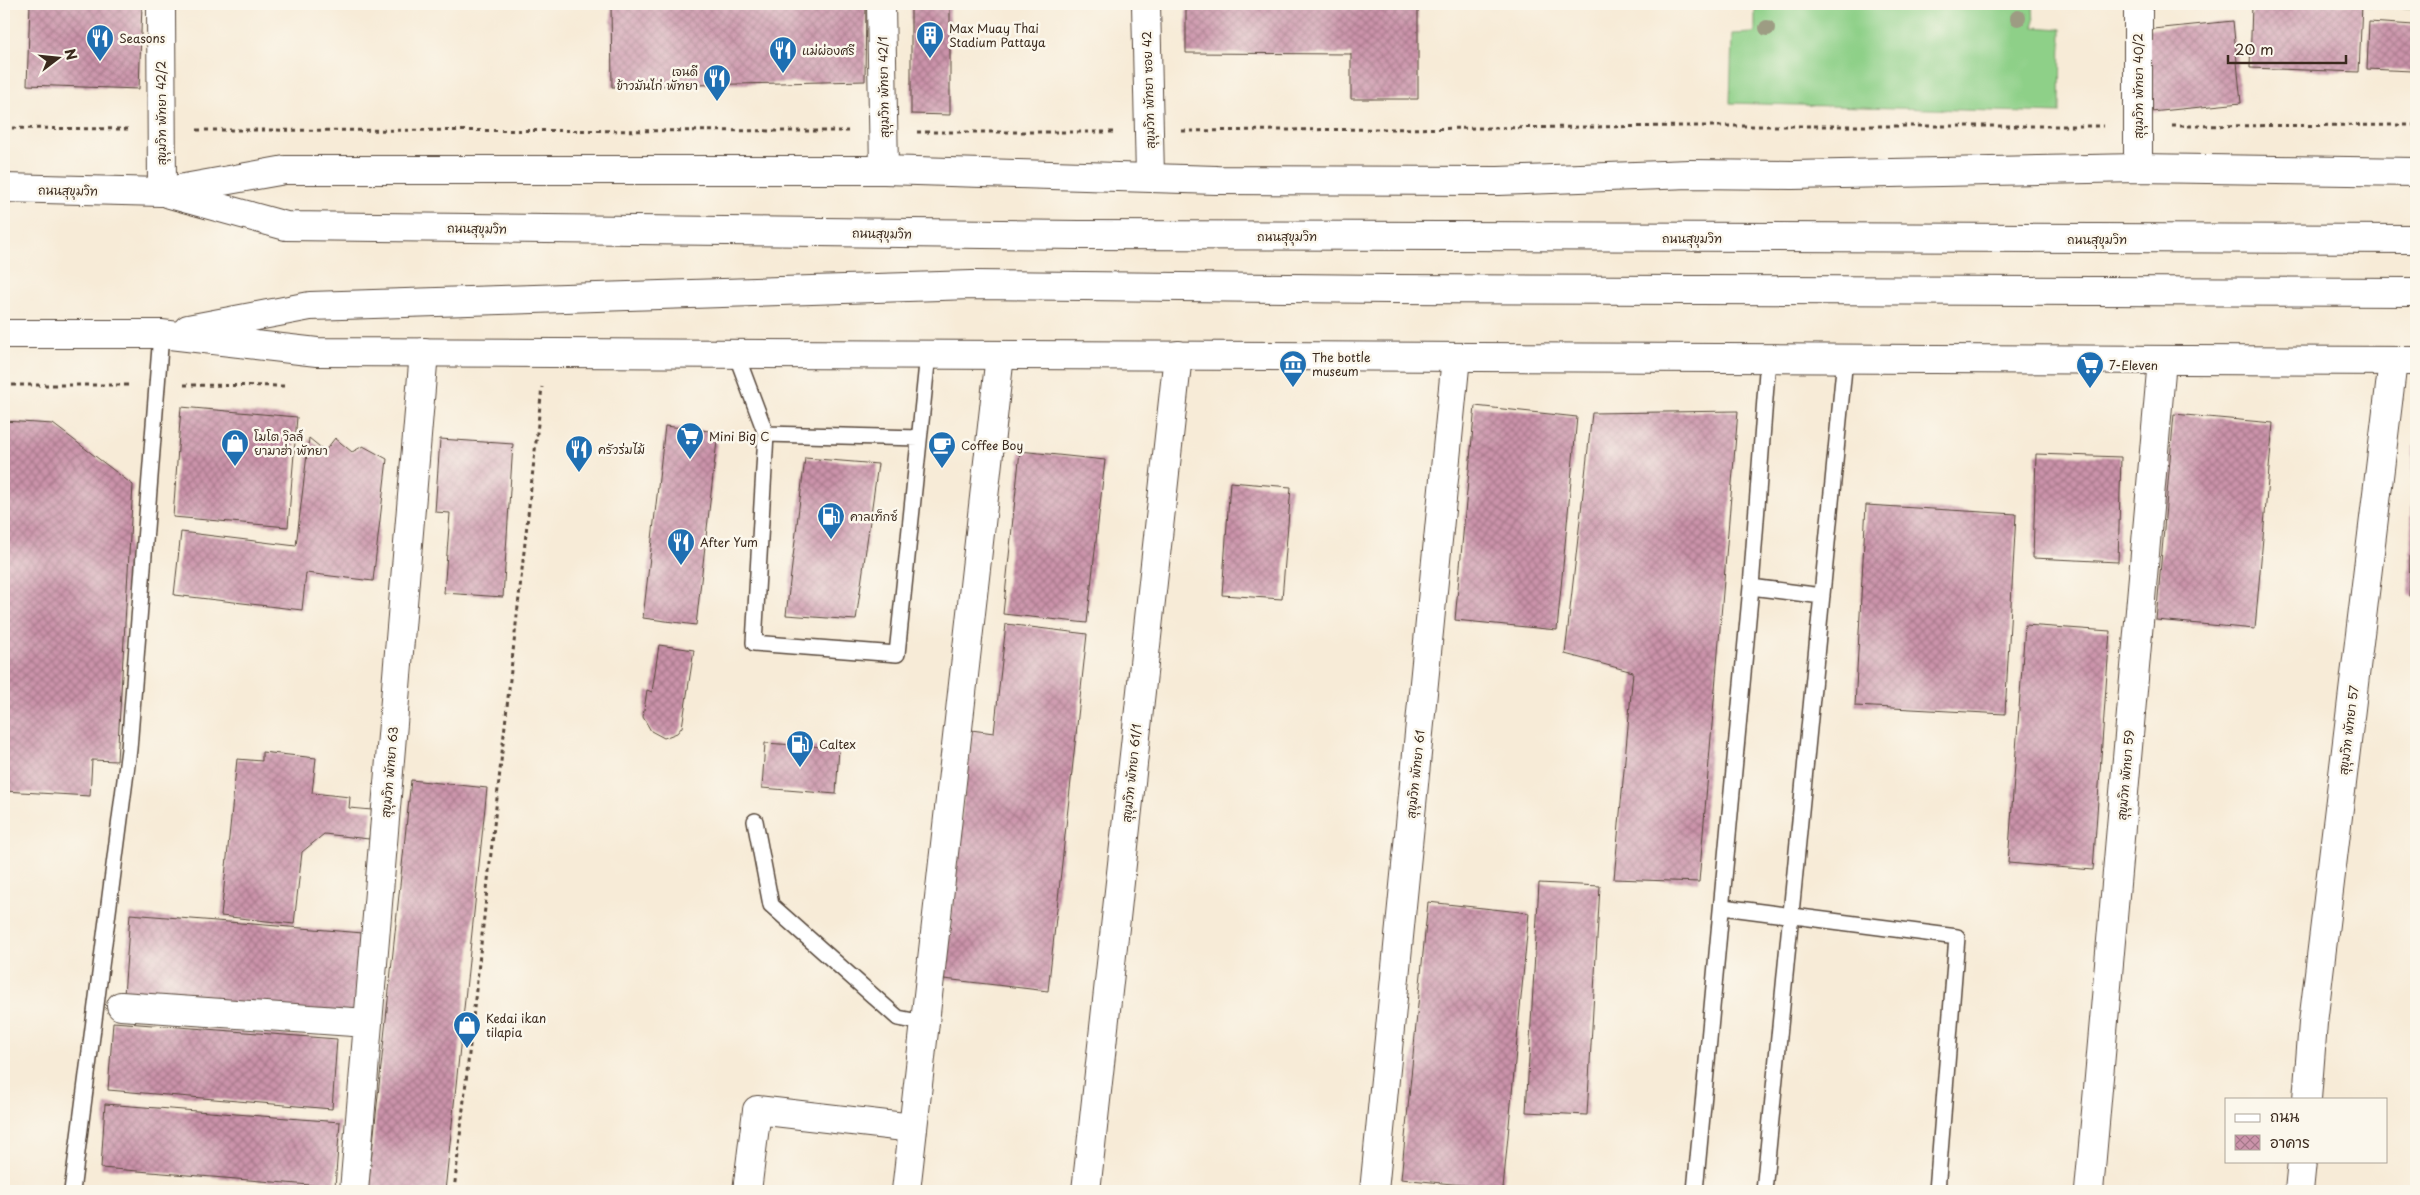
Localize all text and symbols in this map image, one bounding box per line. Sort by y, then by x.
place label: Max Muay Thai Stadium Pattaya [949,19,1046,51]
building icon: Max Muay Thai Stadium Pattaya [915,20,945,59]
restaurant icon: Seasons [85,23,115,62]
place label: Seasons [119,29,166,47]
street label: สุขุมวิท พัทยา ซอย 42 [1137,31,1160,149]
north arrow [32,32,82,82]
scale bar [2228,32,2345,64]
street label: สุขุมวิท พัทยา 40/2 [2129,33,2148,139]
restaurant icon: แม่ผ่องศรี [768,35,798,74]
street label: สุขุมวิท พัทยา 42/1 [873,36,894,138]
text: 20 m [2235,37,2274,60]
place label: แม่ผ่องศรี [802,41,855,59]
text: N [59,46,83,63]
street label: สุขุมวิท พัทยา 42/2 [152,61,171,165]
place label: เจนดี ข้าวมันไก่ พัทยา [616,62,698,94]
restaurant icon: เจนดี ข้าวมันไก่ พัทยา [702,63,732,102]
street label: ถนนสุขุมวิท [38,180,98,201]
street label: ถนนสุขุมวิท [447,218,507,239]
street label: ถนนสุขุมวิท [852,223,912,244]
street label: ถนนสุขุมวิท [1257,227,1317,246]
street label: ถนนสุขุมวิท [1662,229,1722,248]
street label: ถนนสุขุมวิท [2067,230,2127,249]
place label: The bottle museum [1312,348,1371,380]
museum icon: The bottle museum [1278,349,1308,388]
supermarket icon: 7-Eleven [2075,350,2105,389]
place label: 7-Eleven [2109,356,2158,374]
supermarket icon: Mini Big C [675,421,705,460]
place label: โมโต วิลล์ ยามาฮ่า พัทยา [254,427,328,459]
place label: Mini Big C [709,427,769,445]
shop icon: โมโต วิลล์ ยามาฮ่า พัทยา [220,428,250,467]
cafe icon: Coffee Boy [927,430,957,469]
restaurant icon: ครัวร่มไม้ [564,434,594,473]
place label: Coffee Boy [961,436,1023,454]
place label: ครัวร่มไม้ [598,440,645,458]
fuel station icon: คาลเท็กซ์ [816,501,846,540]
place label: คาลเท็กซ์ [850,507,898,525]
restaurant icon: After Yum [666,527,696,566]
place label: After Yum [700,533,758,551]
street label: สุขุมวิท พัทยา 57 [2334,684,2363,776]
street label: สุขุมวิท พัทยา 61/1 [1117,723,1146,823]
street label: สุขุมวิท พัทยา 63 [376,726,403,818]
fuel station icon: Caltex [785,729,815,768]
street label: สุขุมวิท พัทยา 61 [1401,729,1430,819]
street label: สุขุมวิท พัทยา 59 [2112,729,2139,821]
place label: Caltex [819,735,856,753]
place label: Kedai ikan tilapia [486,1009,546,1041]
shop icon: Kedai ikan tilapia [452,1010,482,1049]
legend [2225,1098,2388,1162]
text: ถนน [2270,1104,2299,1127]
text: อาคาร [2270,1130,2310,1153]

